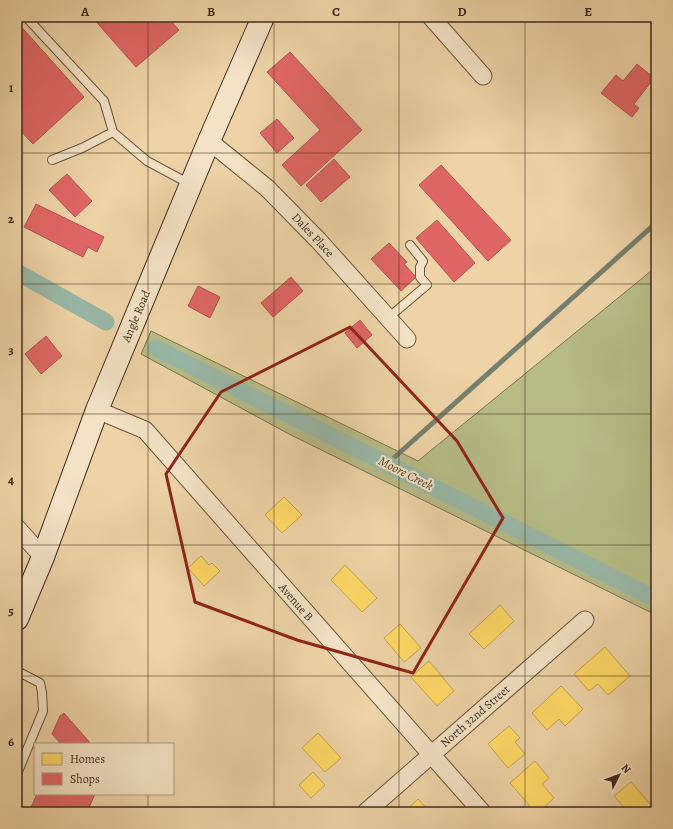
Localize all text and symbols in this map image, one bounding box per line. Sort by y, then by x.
text: A [80,3,90,20]
text: B [207,3,215,20]
text: C [332,3,340,20]
text: D [457,3,467,20]
text: E [584,3,592,20]
text: 1 [9,79,14,96]
street label: Dales Place [288,209,338,261]
text: 2 [8,210,15,227]
street label: Angle Road [117,287,154,345]
text: 3 [8,341,14,358]
water label: Moore Creek [376,452,436,494]
text: 4 [8,471,14,488]
street label: Avenue B [274,579,317,624]
text: 5 [8,602,14,619]
street label: North 32nd Street [437,681,513,751]
text: 6 [8,733,14,750]
legend [34,743,174,795]
text: Homes [70,751,105,767]
north arrow [599,755,639,795]
text: N [618,761,634,777]
text: Shops [70,771,100,787]

